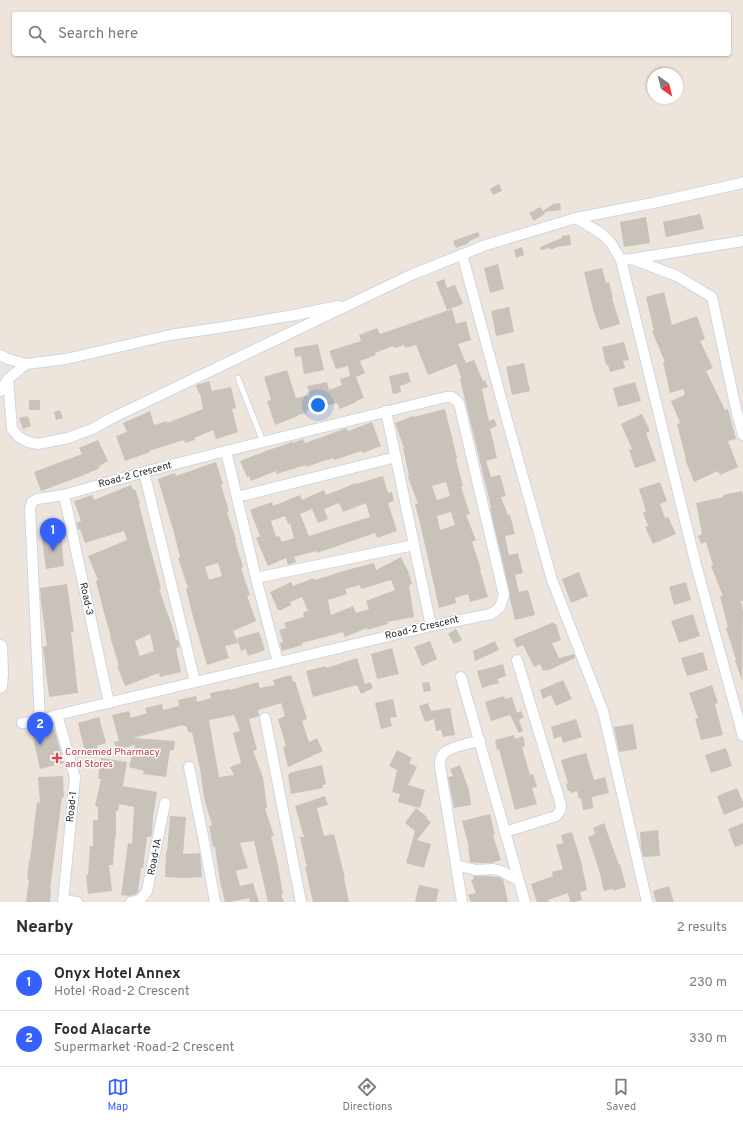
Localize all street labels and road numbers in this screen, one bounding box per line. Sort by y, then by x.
street label: Road-2 Crescent [97,459,173,491]
street label: Road-3 [76,581,96,617]
street label: Road-2 Crescent [384,613,460,643]
street label: Road-1 [64,791,80,823]
street label: Road-1A [145,837,165,877]

